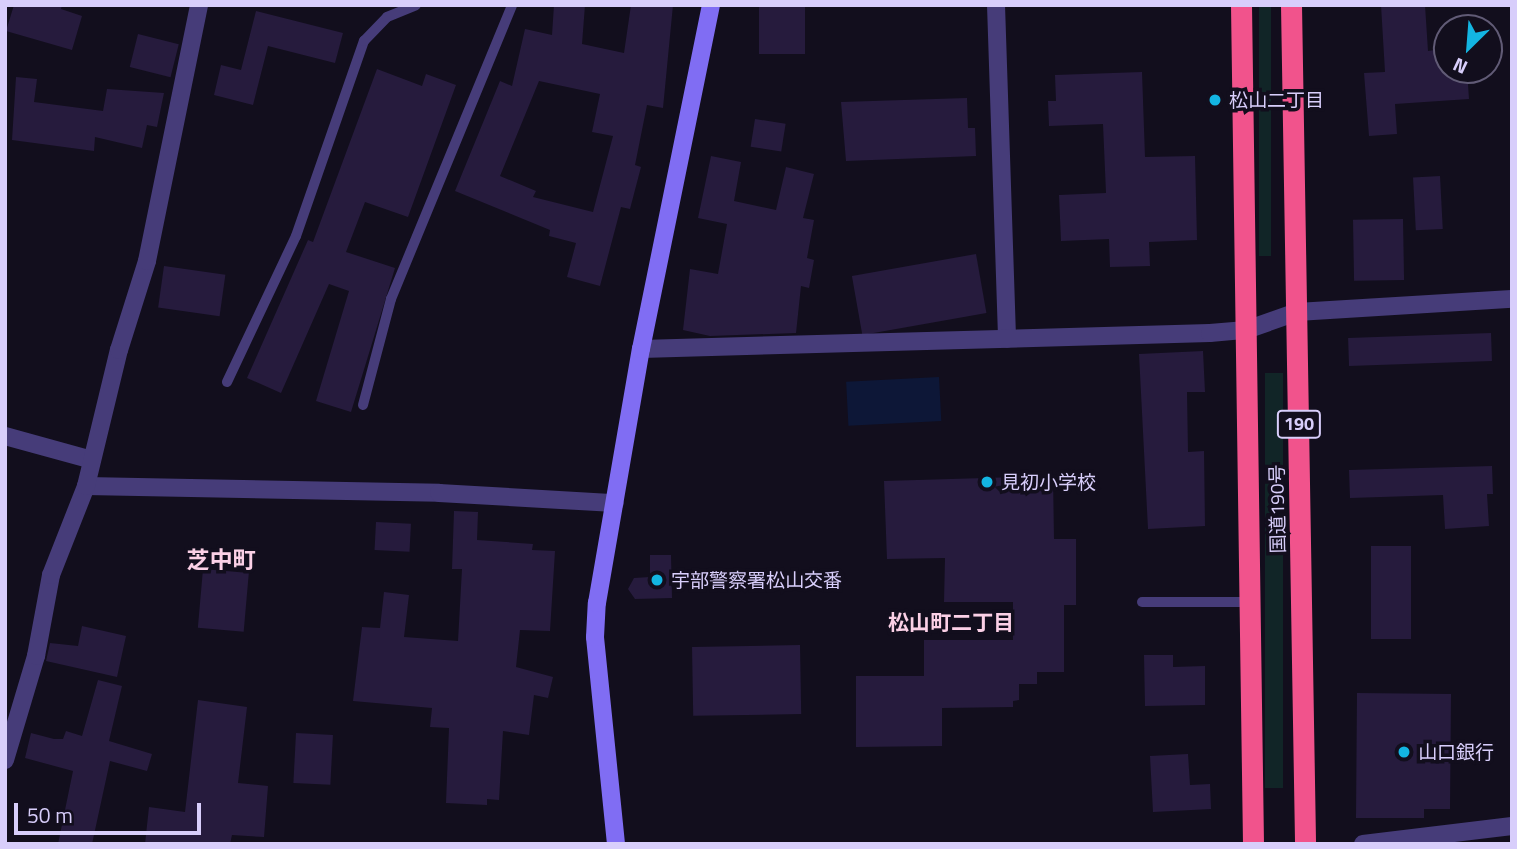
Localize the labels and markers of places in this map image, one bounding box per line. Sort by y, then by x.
place label: 松山二丁目 [1229,89,1324,111]
marker: 松山二丁目 [1207,92,1223,108]
place label: 見初小学校 [1001,471,1096,493]
marker: 見初小学校 [979,474,995,490]
place label: 宇部警察署松山交番 [671,569,842,591]
marker: 宇部警察署松山交番 [649,572,665,588]
place label: 山口銀行 [1418,741,1494,763]
marker: 山口銀行 [1396,744,1412,760]

